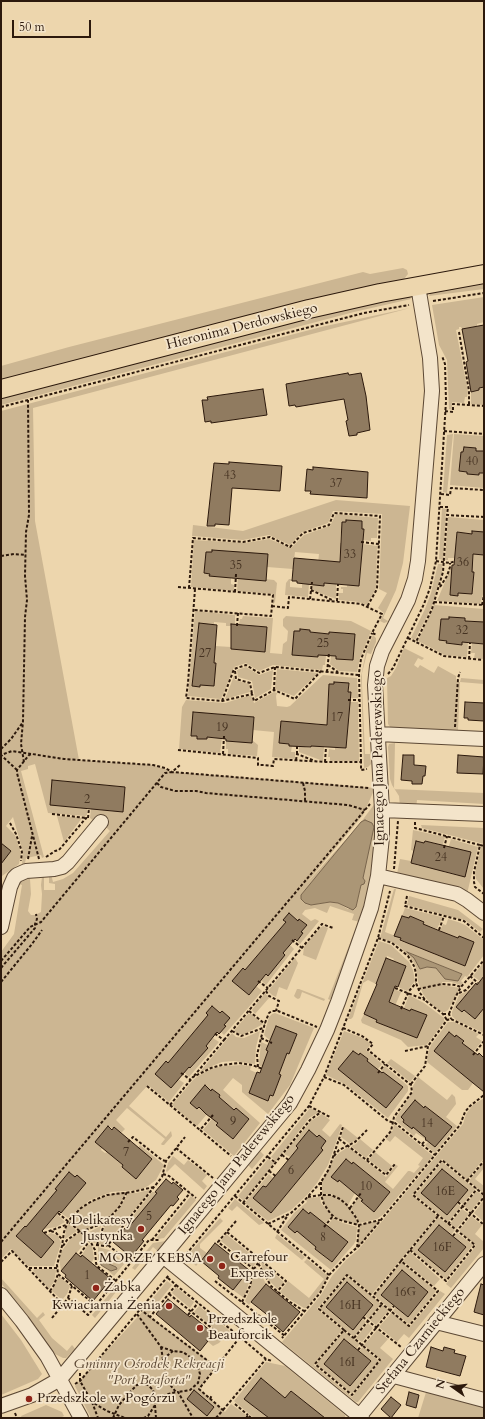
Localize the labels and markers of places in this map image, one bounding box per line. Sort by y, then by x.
place label: Delikatesy Justynka [71,1213,133,1246]
marker: Delikatesy Justynka [136,1224,146,1234]
place label: Carrefour Express [230,1250,288,1282]
place label: MORZE KEBSA [99,1251,202,1267]
marker: MORZE KEBSA [205,1254,215,1264]
marker: Carrefour Express [217,1261,227,1271]
place label: Żabka [104,1280,141,1296]
marker: Żabka [91,1283,101,1293]
place label: Kwiaciarnia Żenia [52,1298,161,1314]
marker: Kwiaciarnia Żenia [164,1301,174,1311]
place label: Przedszkole Beauforcik [208,1312,277,1344]
marker: Przedszkole Beauforcik [195,1323,205,1333]
place label: Przedszkole w Pogórzu [37,1391,175,1407]
marker: Przedszkole w Pogórzu [24,1394,34,1404]

